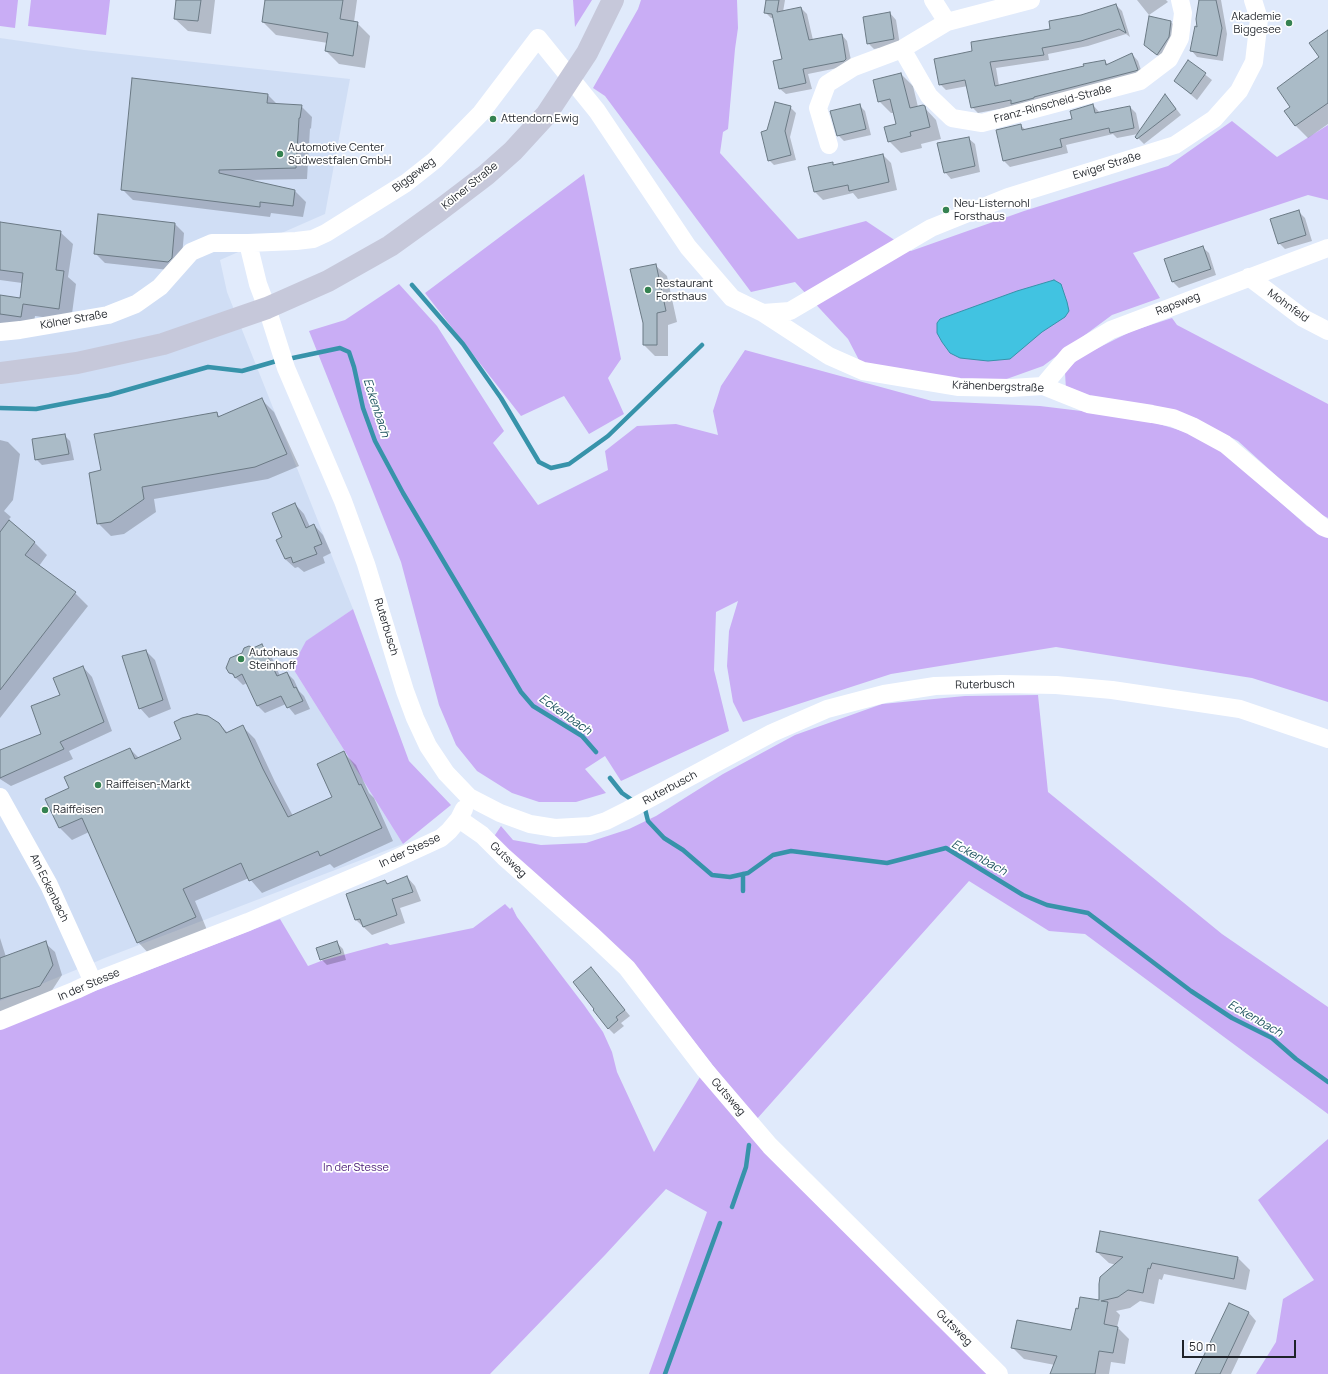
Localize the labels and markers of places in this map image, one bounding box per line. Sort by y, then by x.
place label: Akademie Biggesee [1231,10,1281,36]
marker: Akademie Biggesee [1284,18,1294,28]
place label: Attendorn Ewig [501,112,578,126]
marker: Attendorn Ewig [488,114,498,124]
place label: Automotive Center Südwestfalen GmbH [288,141,391,167]
marker: Automotive Center Südwestfalen GmbH [275,149,285,159]
place label: Neu-Listernohl Forsthaus [954,197,1030,223]
marker: Neu-Listernohl Forsthaus [941,205,951,215]
place label: Restaurant Forsthaus [656,277,713,303]
marker: Restaurant Forsthaus [643,285,653,295]
place label: Autohaus Steinhoff [249,646,298,672]
marker: Autohaus Steinhoff [236,654,246,664]
place label: Raiffeisen-Markt [106,778,190,792]
marker: Raiffeisen-Markt [93,780,103,790]
place label: Raiffeisen [53,803,103,817]
marker: Raiffeisen [40,805,50,815]

